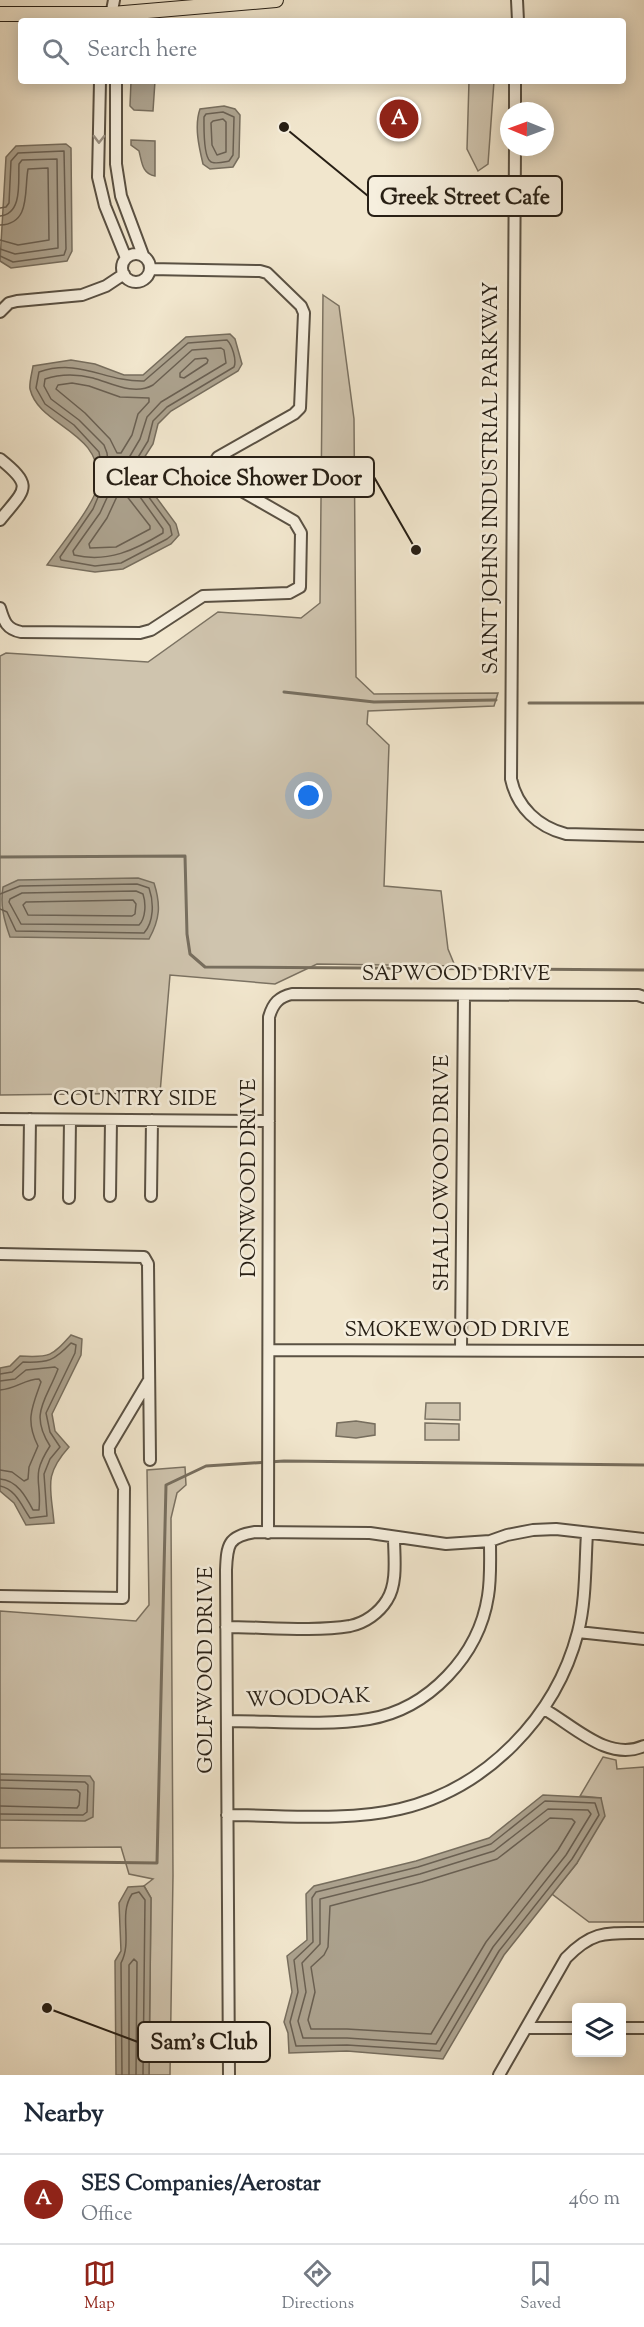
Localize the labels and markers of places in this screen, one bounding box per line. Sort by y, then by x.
pin: A [380,96,418,142]
callout: Greek Street Cafe [368,176,562,216]
callout: Clear Choice Shower Door [94,457,374,497]
callout: Sam's Club [138,2022,270,2062]

